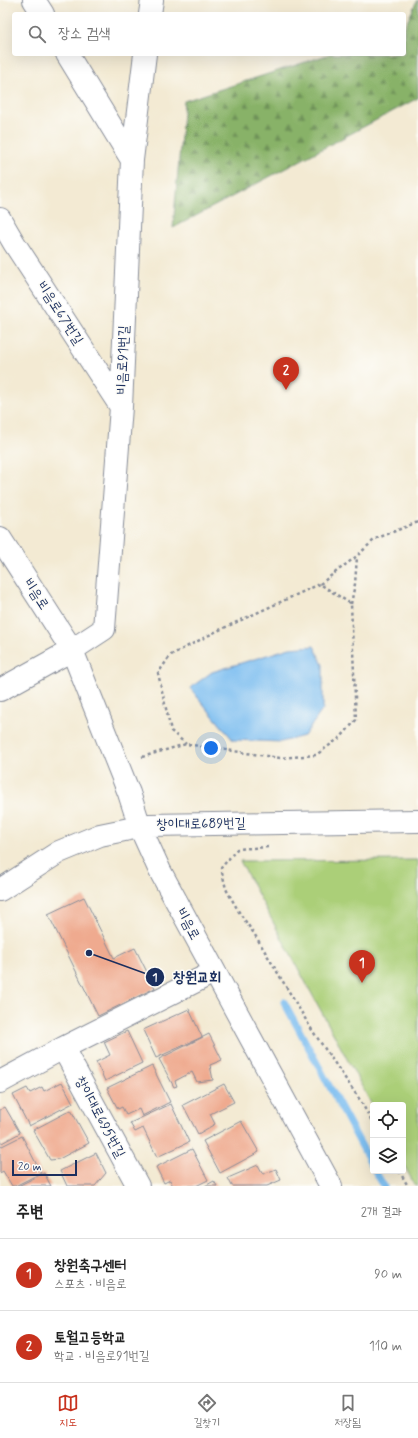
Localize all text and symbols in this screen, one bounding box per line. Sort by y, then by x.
search box [12,12,406,56]
icon: search [26,23,48,45]
text: 장소 검색 [58,24,110,44]
street label: 비음로67번길 [33,278,88,349]
street label: 비음로91번길 [113,324,133,395]
pin: 2 [273,357,299,390]
street label: 비음로 [19,575,53,613]
your location [201,738,221,758]
street label: 창이대로689번길 [156,814,247,834]
street label: 비음로 [172,905,204,943]
pin: 1 [349,950,375,983]
callout: 창원교회 [145,963,229,990]
text: 창원교회 [173,968,221,988]
text: 1 [152,970,158,986]
street label: 창이대로695번길 [71,1073,129,1162]
map controls [370,1102,406,1174]
button: locate [370,1102,406,1138]
button: layers [370,1138,406,1174]
scale bar [12,1158,77,1177]
text: 20 m [18,1160,41,1174]
text: 주변 [16,1201,43,1223]
text: 2개 결과 [361,1204,402,1221]
text: 창원축구센터 [54,1256,126,1276]
text: 1 [26,1266,32,1283]
text: 90 m [374,1266,402,1283]
text: 스포츠 · 비음로 [54,1276,127,1293]
text: 토월고등학교 [54,1328,126,1348]
text: 2 [26,1338,32,1355]
text: 110 m [369,1338,402,1355]
text: 학교 · 비음로91번길 [54,1348,149,1365]
tab: 지도 [57,1392,79,1430]
tab: 길찾기 [193,1392,220,1430]
tab: 저장됨 [334,1392,361,1430]

